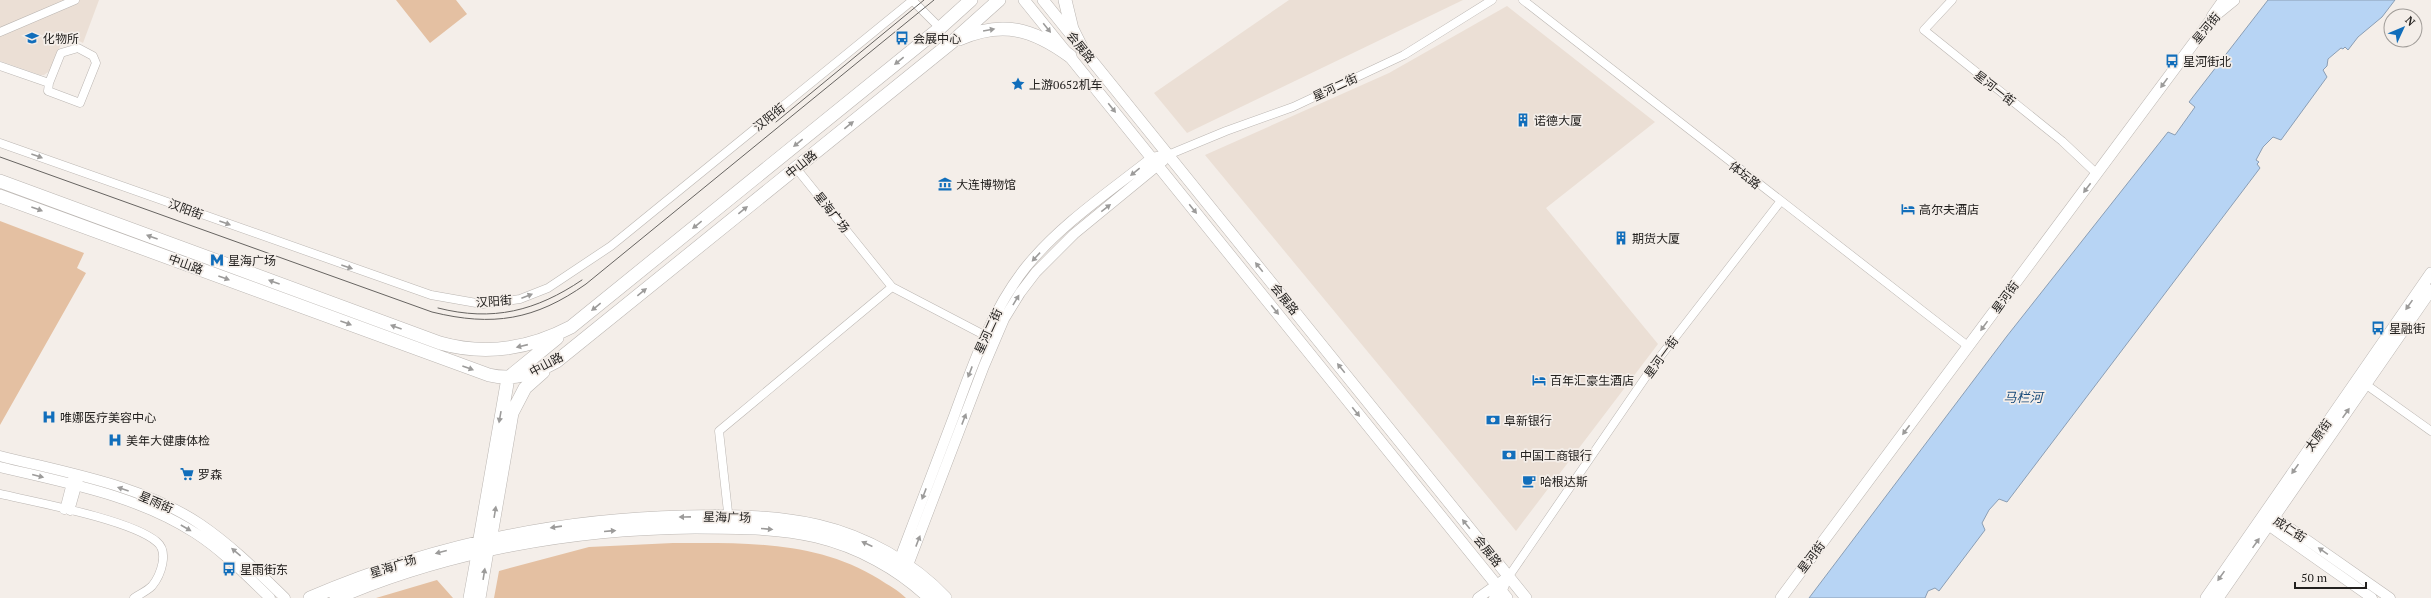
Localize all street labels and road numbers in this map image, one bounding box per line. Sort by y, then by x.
street label: 星河街 [2189,9,2223,47]
street label: 会展路 [1064,28,1098,66]
street label: 星河一街 [1971,67,2019,109]
street label: 星河二街 [1310,70,1360,104]
street label: 汉阳街 [750,100,788,134]
street label: 中山路 [782,147,820,181]
street label: 体坛路 [1726,158,1764,192]
street label: 星海广场 [811,189,853,235]
street label: 汉阳街 [167,196,205,222]
street label: 中山路 [167,251,205,277]
street label: 星河街 [1988,278,2022,316]
street label: 会展路 [1268,280,1302,318]
street label: 汉阳街 [476,292,512,310]
street label: 星河二街 [971,306,1005,356]
street label: 星河一街 [1641,333,1681,381]
street label: 中山路 [527,349,565,379]
street label: 太原街 [2302,416,2334,454]
street label: 星雨街 [136,488,176,516]
street label: 星海广场 [703,509,751,525]
street label: 成仁街 [2271,513,2309,545]
street label: 会展路 [1471,532,1505,570]
street label: 星河街 [1794,538,1828,576]
street label: 星海广场 [368,551,418,581]

